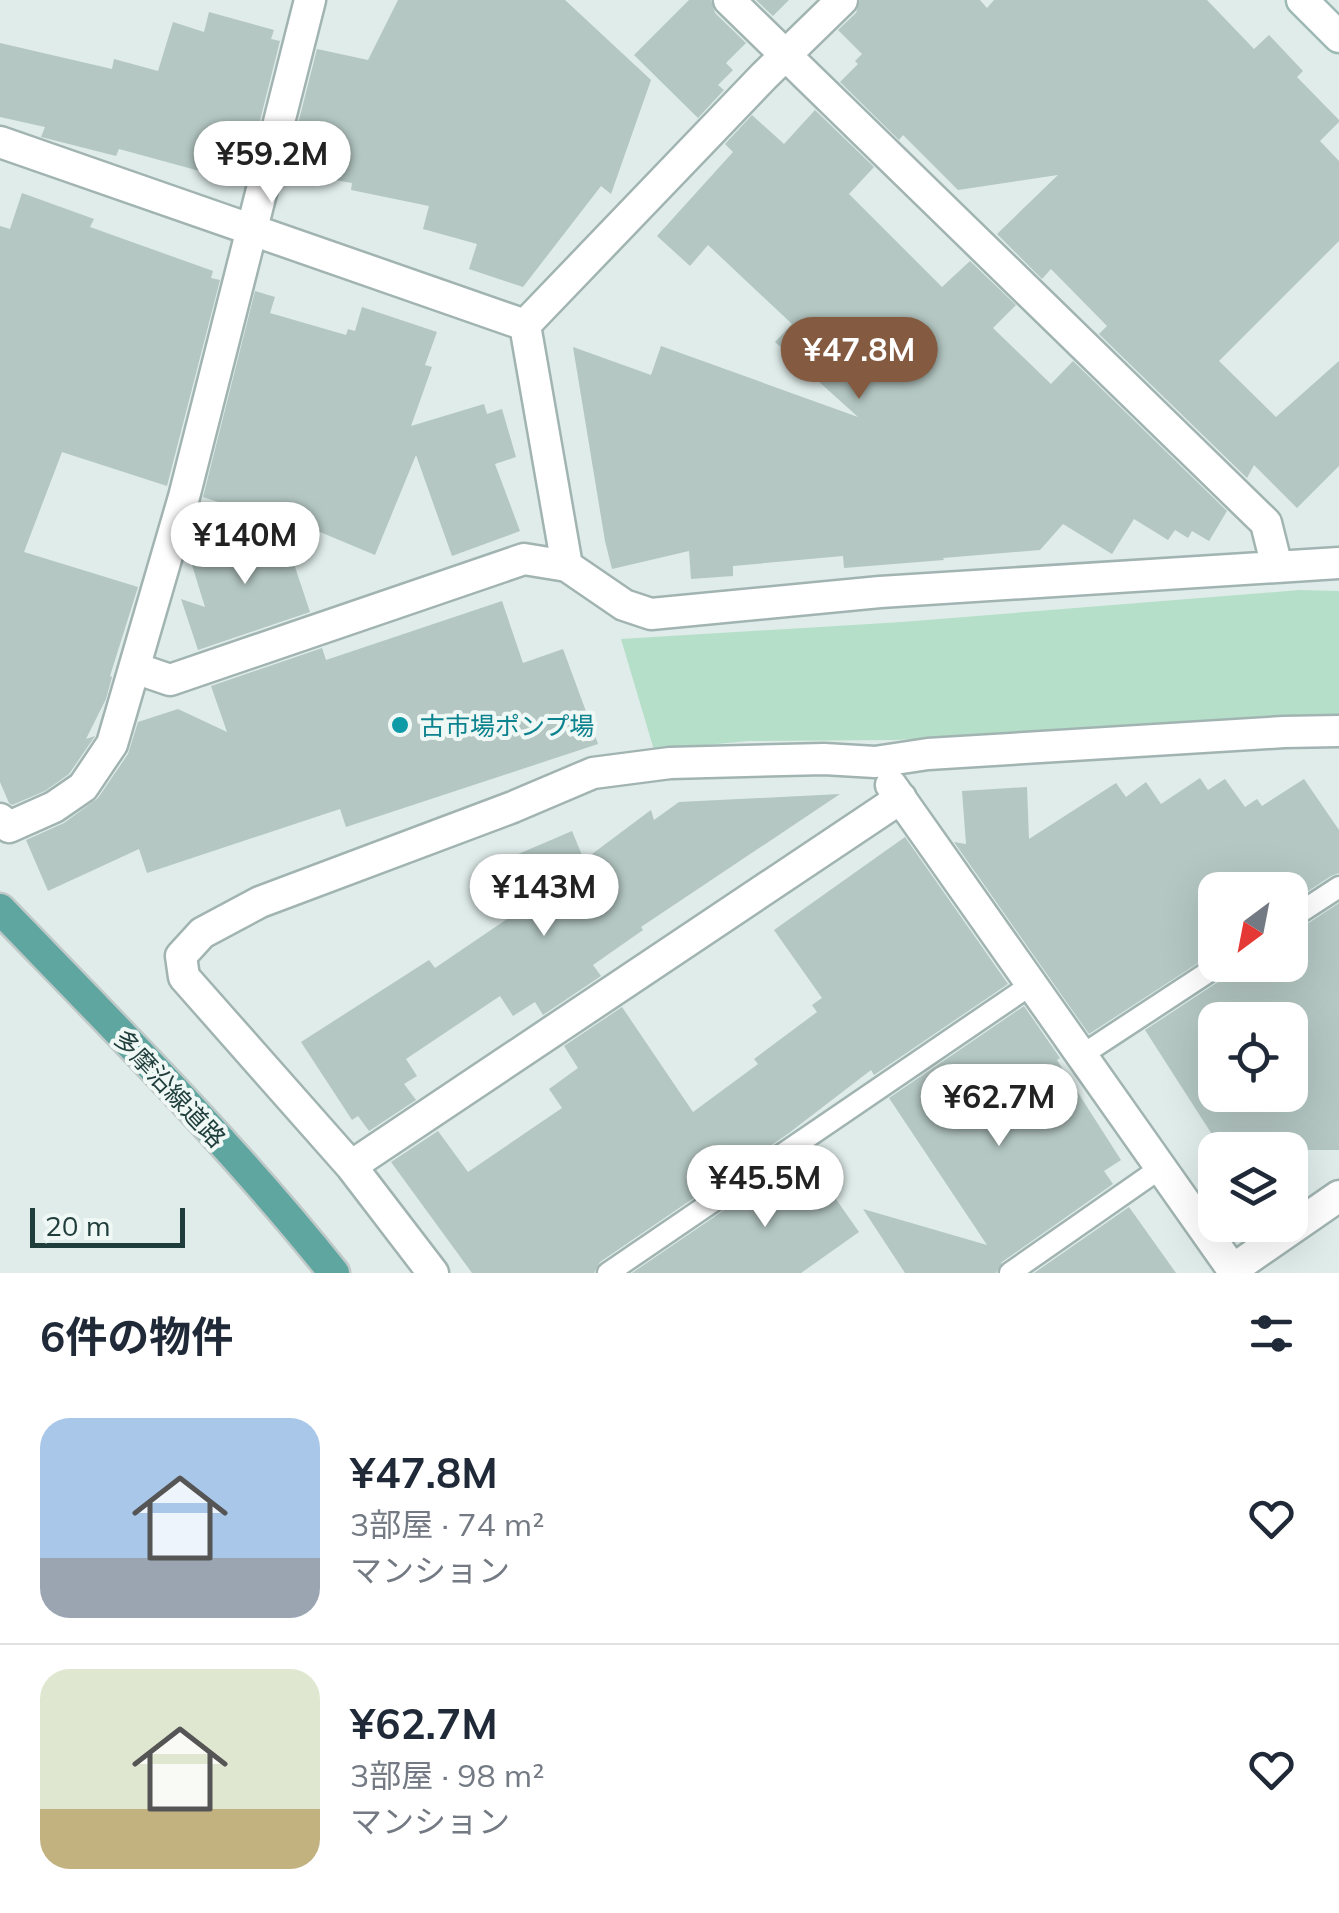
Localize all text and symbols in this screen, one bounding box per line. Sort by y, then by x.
pin: ¥59.2M [191,121,353,206]
text: ¥59.2M [216,133,328,173]
pin: ¥47.8M [778,317,940,402]
text: ¥47.8M [803,329,915,369]
pin: ¥140M [175,502,315,587]
text: ¥140M [193,514,297,554]
place label: 古市場ポンプ場 [420,710,594,741]
marker: 古市場ポンプ場 [389,714,411,736]
pin: ¥143M [474,854,614,939]
text: ¥143M [492,866,596,906]
north arrow [1198,872,1308,982]
map controls [1198,872,1308,1242]
button: locate [1198,1002,1308,1112]
street label: 多摩沿線道路 [108,1023,232,1153]
pin: ¥62.7M [918,1064,1080,1149]
text: ¥62.7M [943,1076,1055,1116]
button: layers [1198,1132,1308,1242]
pin: ¥45.5M [684,1145,846,1230]
text: ¥45.5M [709,1157,821,1197]
scale bar [30,1203,185,1248]
text: 20 m [45,1208,111,1243]
icon: filters [1244,1306,1299,1361]
text: 6件の物件 [40,1310,233,1363]
text: ¥47.8M [350,1446,498,1499]
icon: home [120,1458,240,1578]
icon: heart [1244,1491,1299,1546]
text: 3部屋 · 74 m² [350,1504,544,1544]
text: マンション [350,1550,510,1590]
text: ¥62.7M [350,1697,498,1750]
icon: home [120,1709,240,1829]
icon: heart [1244,1742,1299,1797]
text: 3部屋 · 98 m² [350,1755,544,1795]
text: マンション [350,1801,510,1841]

